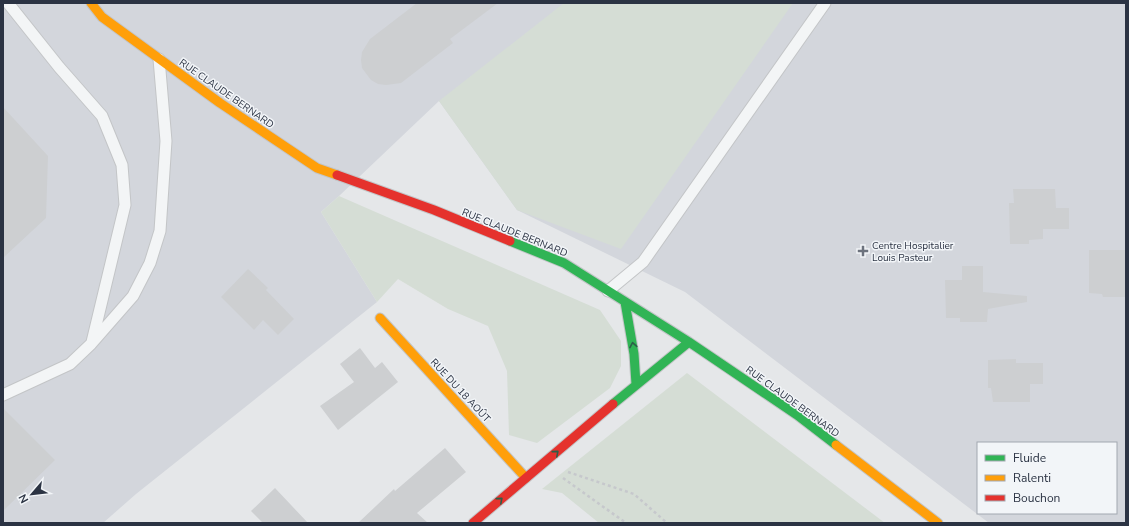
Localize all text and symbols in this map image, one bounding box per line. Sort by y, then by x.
street label: RUE CLAUDE BERNARD [176,56,277,132]
street label: RUE CLAUDE BERNARD [460,205,570,261]
place label: Centre Hospitalier Louis Pasteur [872,239,954,265]
marker: Centre Hospitalier Louis Pasteur [857,245,869,257]
one-way arrow [629,342,637,348]
street label: RUE DU 18 AOÛT [427,356,493,426]
street label: RUE CLAUDE BERNARD [743,363,842,441]
legend [977,442,1117,514]
one-way arrow [552,450,559,457]
text: Fluide [1013,450,1046,466]
text: Ralenti [1013,470,1051,486]
north arrow [12,474,52,514]
text: Bouchon [1013,490,1060,506]
text: N [15,491,32,506]
one-way arrow [495,498,502,505]

